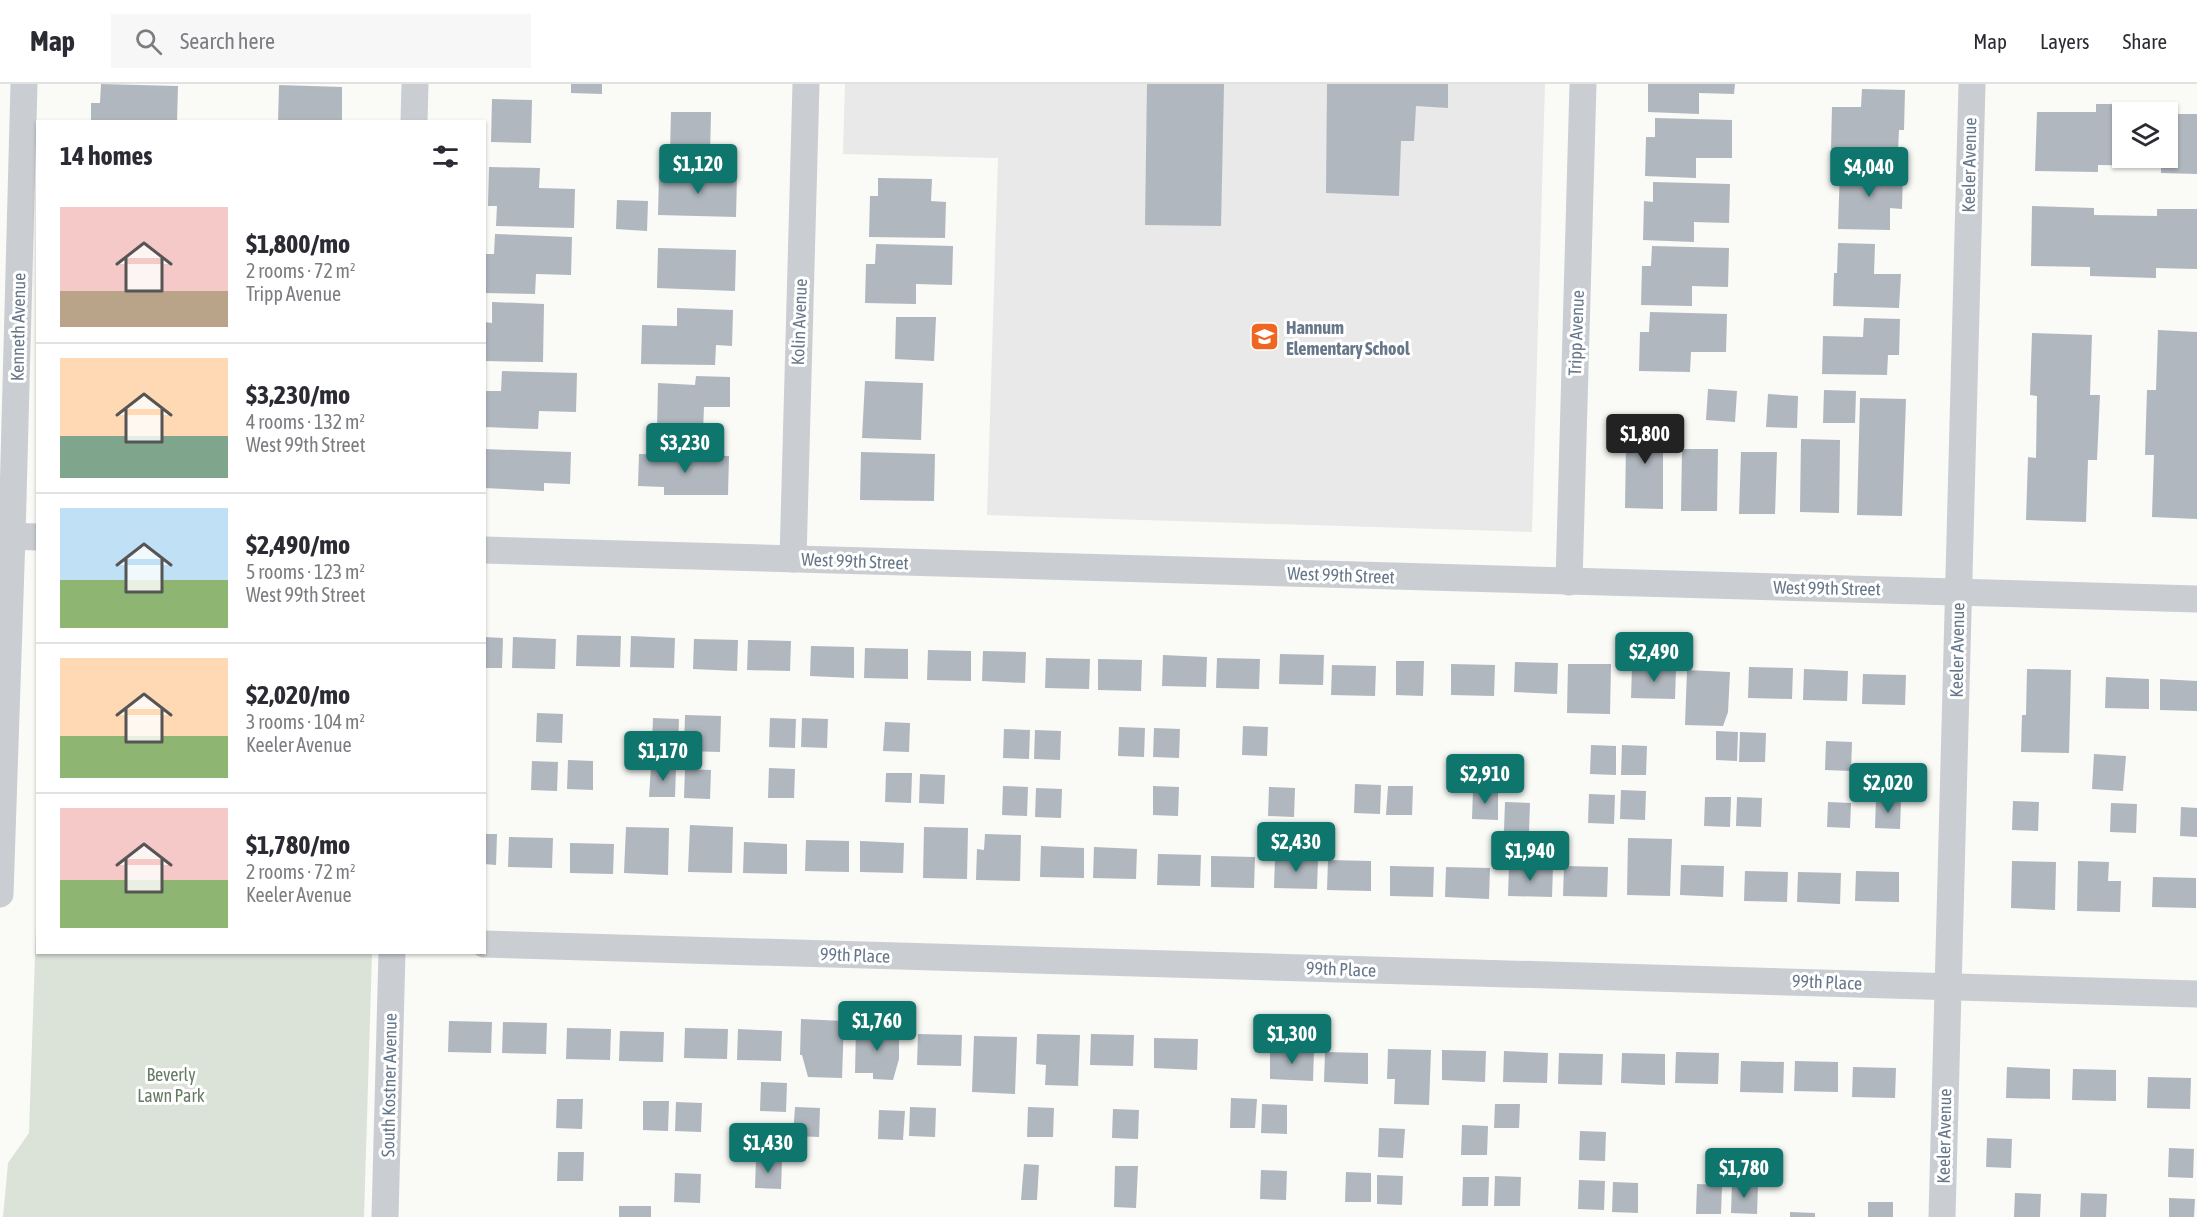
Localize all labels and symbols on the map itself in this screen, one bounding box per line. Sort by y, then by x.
street label: Keeler Avenue [1958,117,1980,213]
pin: $1,120 [649,144,747,195]
pin: $4,040 [1820,147,1918,198]
street label: Kenneth Avenue [7,273,29,381]
street label: Kolin Avenue [787,278,811,366]
street label: Tripp Avenue [1564,290,1588,376]
place label: Hannum Elementary School [1286,317,1410,359]
school or university icon: Hannum Elementary School [1249,321,1281,353]
pin: $1,800 [1596,414,1694,465]
pin: $3,230 [636,423,734,474]
street label: West 99th Street [801,549,909,573]
street label: West 99th Street [1287,563,1395,587]
street label: West 99th Street [1773,577,1881,599]
street label: Keeler Avenue [1946,602,1968,698]
pin: $2,490 [1605,632,1703,683]
pin: $1,170 [614,731,712,782]
pin: $2,910 [1436,754,1534,805]
pin: $2,020 [1839,763,1937,814]
pin: $2,430 [1247,822,1345,873]
pin: $1,940 [1481,831,1579,882]
street label: 99th Place [820,943,890,967]
street label: 99th Place [1306,957,1376,981]
street label: 99th Place [1792,970,1862,994]
pin: $1,760 [828,1001,926,1052]
street label: South Kostner Avenue [377,1013,401,1157]
pin: $1,300 [1243,1014,1341,1065]
park label: Beverly Lawn Park [137,1064,205,1106]
street label: Keeler Avenue [1933,1088,1955,1184]
pin: $1,430 [719,1123,817,1174]
pin: $1,780 [1695,1148,1793,1199]

